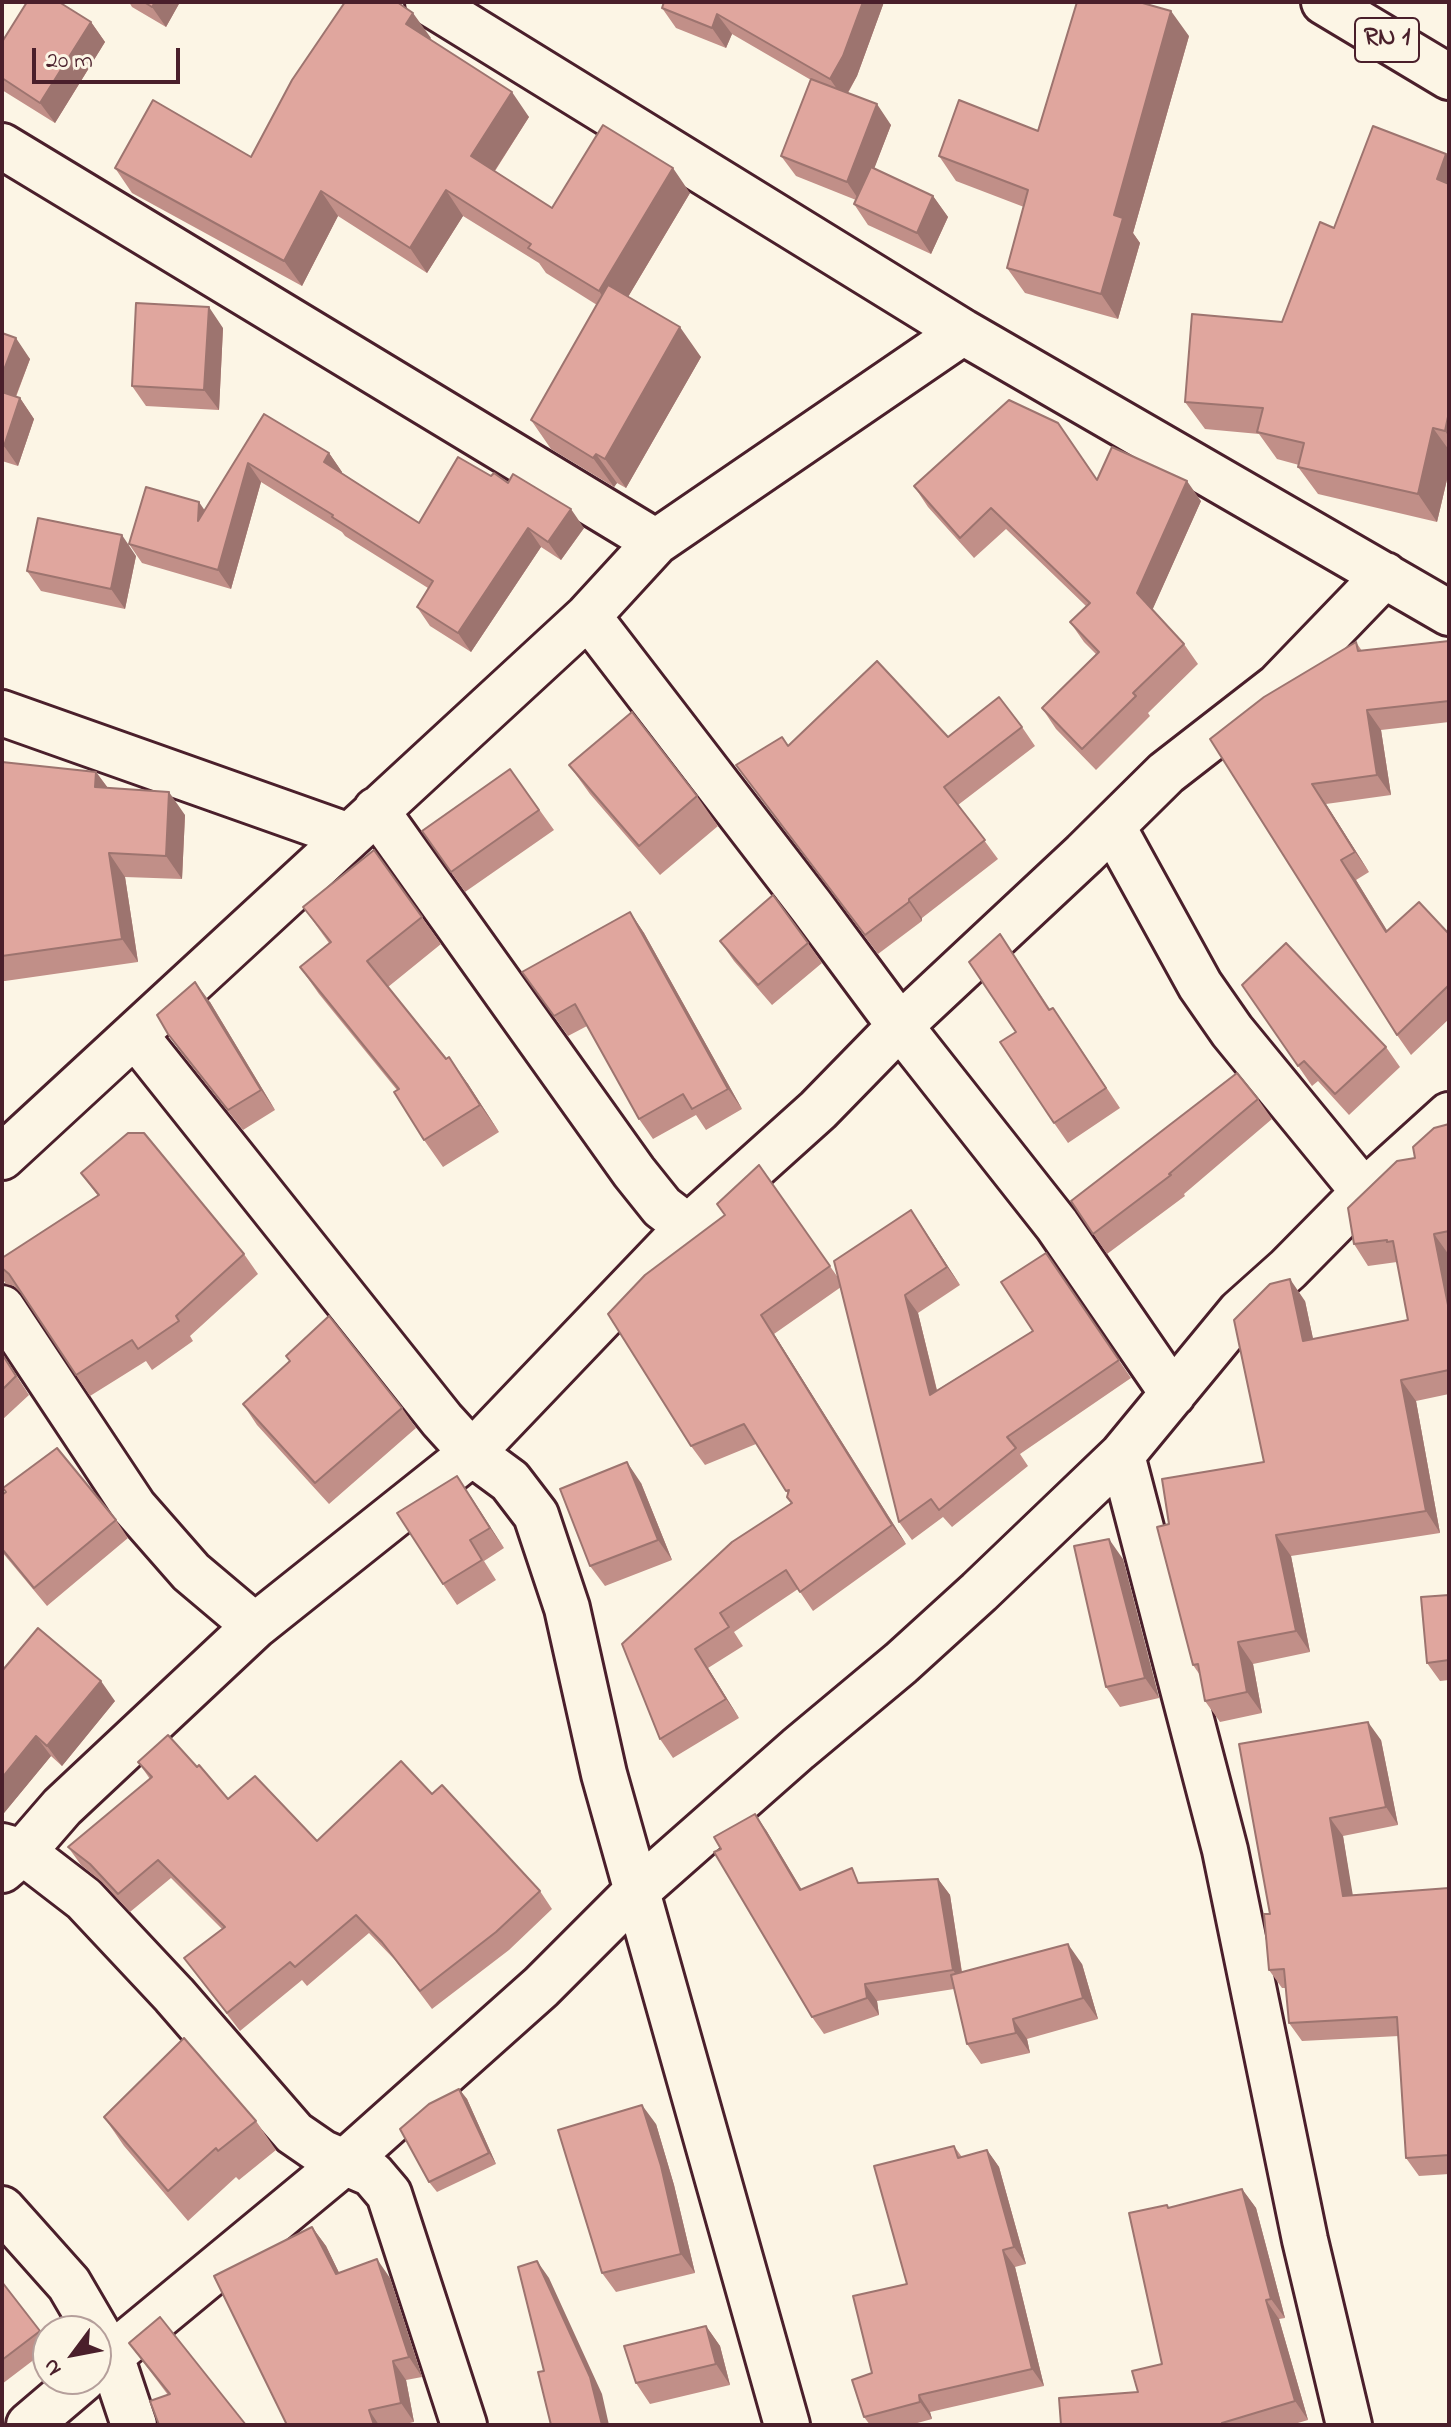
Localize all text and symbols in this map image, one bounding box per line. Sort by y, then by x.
road number: RN 1 [1355,18,1419,62]
scale bar [36,32,184,82]
text: 20 m [46,44,93,79]
north arrow [32,2315,112,2395]
text: N [36,2352,71,2381]

